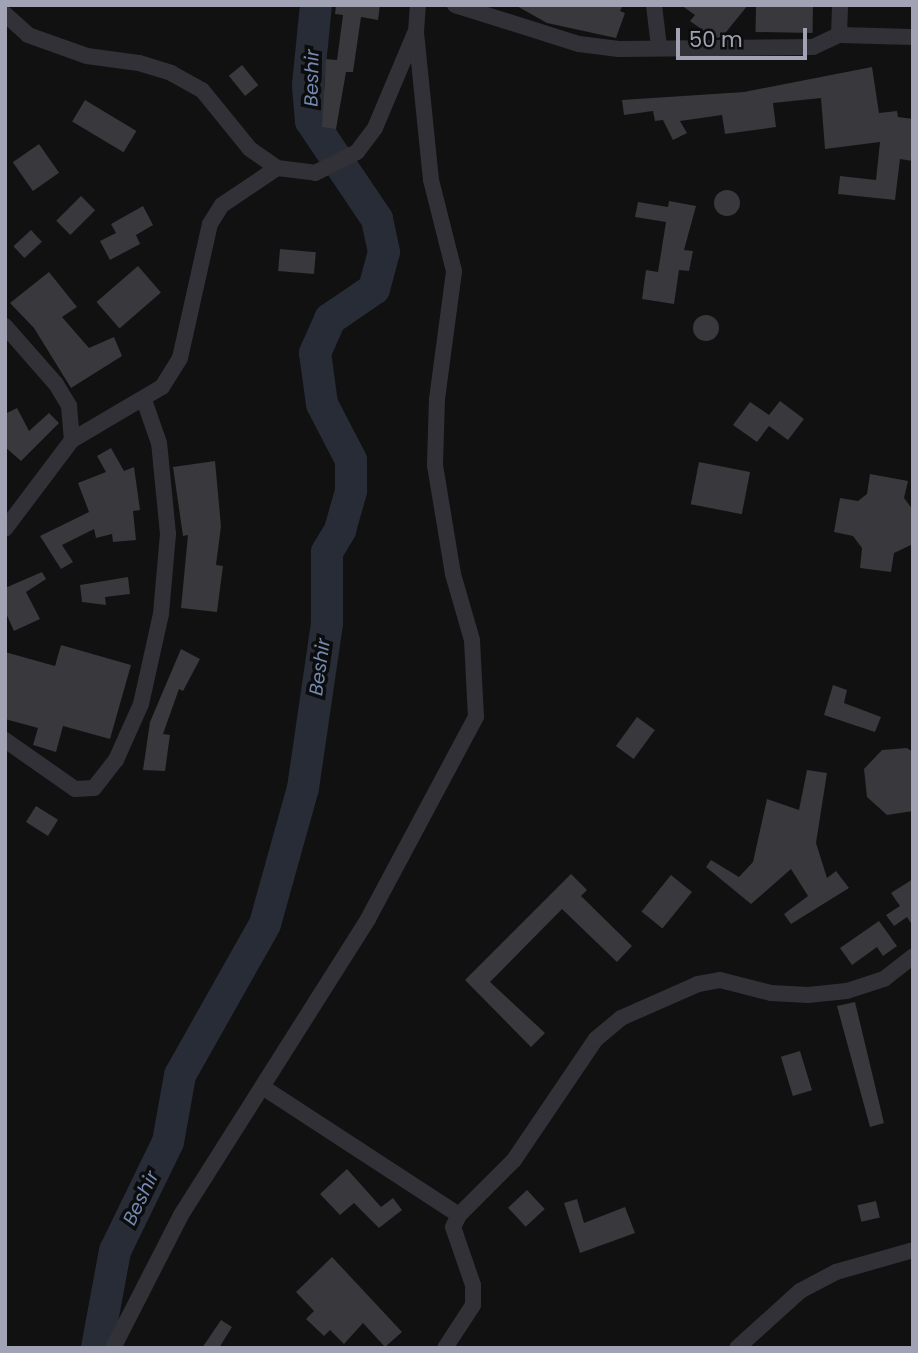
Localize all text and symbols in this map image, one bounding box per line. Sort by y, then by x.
scale bar [680,14,811,58]
text: 50 m [689,25,743,54]
water label: Beshir [300,49,324,107]
water label: Beshir [305,637,335,697]
water label: Beshir [118,1167,164,1229]

